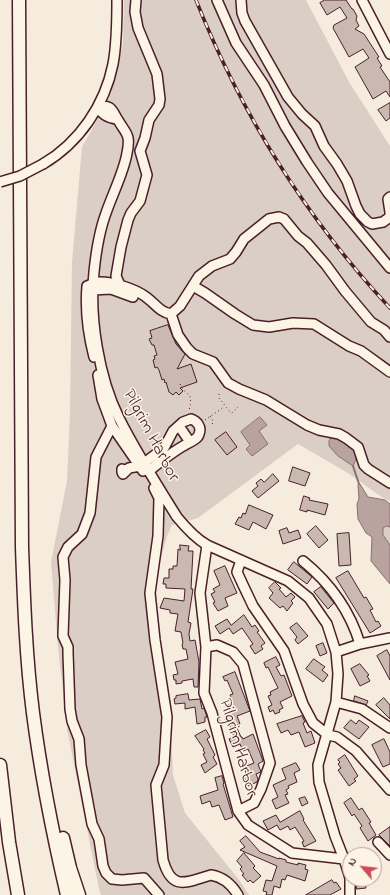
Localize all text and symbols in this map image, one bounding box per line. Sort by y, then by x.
street label: Pilgrim Harbor [117,386,183,486]
street label: Pilgrim Harbor [213,696,261,800]
north arrow [342,847,382,887]
text: N [343,855,361,869]

